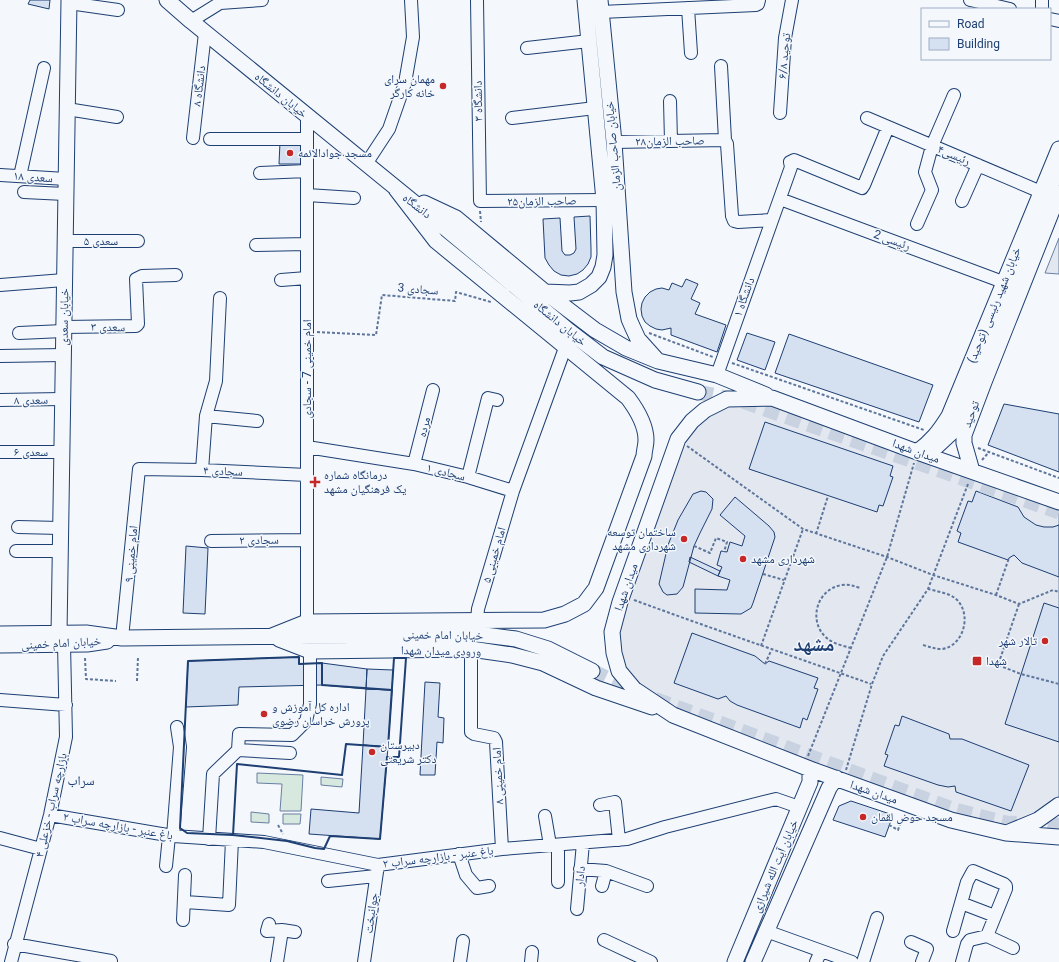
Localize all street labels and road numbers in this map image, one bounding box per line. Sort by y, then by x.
street label: توحید ۶/۸ [775,32,793,80]
street label: دانشگاه ۸ [190,65,208,107]
street label: خیابان دانشگاه [252,69,311,121]
street label: دانشگاه ۳ [471,80,485,122]
street label: خیابان صاحب الزمان [602,100,624,191]
street label: صاحب الزمان۲۸ [635,133,705,149]
street label: رئیسی۴ [936,142,973,168]
street label: سعدی ۱۸ [13,169,53,185]
street label: دانشگاه [400,190,434,222]
street label: صاحب الزمان۲۵ [507,193,577,209]
street label: رئیسی 2 [872,227,913,253]
street label: سعدی ۵ [84,234,118,248]
street label: خیابان شهید رئیسی (توحید) [964,245,1024,365]
street label: دانشگاه ۱ [730,275,758,319]
street label: سجادی 3 [397,280,439,298]
street label: خیابان سعدی [57,288,72,346]
street label: خیابان دانشگاه [531,297,590,349]
street label: امام خمینی 7 - سجادی [300,319,315,419]
street label: سعدی ۳ [91,320,125,334]
street label: سعدی ۸ [14,393,48,407]
street label: توحید [960,398,983,429]
street label: مرده [415,415,433,439]
street label: میدان شهدا [890,436,942,466]
street label: سعدی ۶ [14,445,48,459]
street label: سجادی ۱ [425,460,467,484]
street label: سجادی ۴ [203,463,243,479]
street label: امام خمینی ۹ [122,525,141,583]
street label: امام خمینی ۵ [479,525,510,585]
street label: سجادی ۲ [239,533,279,547]
street label: میدان شهدا [611,561,641,613]
street label: خیابان امام خمینی [403,627,484,644]
street label: خیابان امام خمینی [21,634,102,653]
street label: ورودی میدان شهدا [401,643,481,659]
street label: امام خمینی ۸ [490,747,507,805]
street label: بازارچه سراب - خزعلی ۴ [32,751,70,859]
street label: میدان شهدا [848,777,900,807]
street label: باغ عنبر - بازارچه سراب ۲ [62,809,174,844]
street label: خیابان آیت الله شیرازی [749,817,801,915]
street label: باغ عنبر - بازارچه سراب ۲ [382,843,494,872]
street label: دادار [572,865,588,888]
street label: جوانبخت [361,892,381,934]

